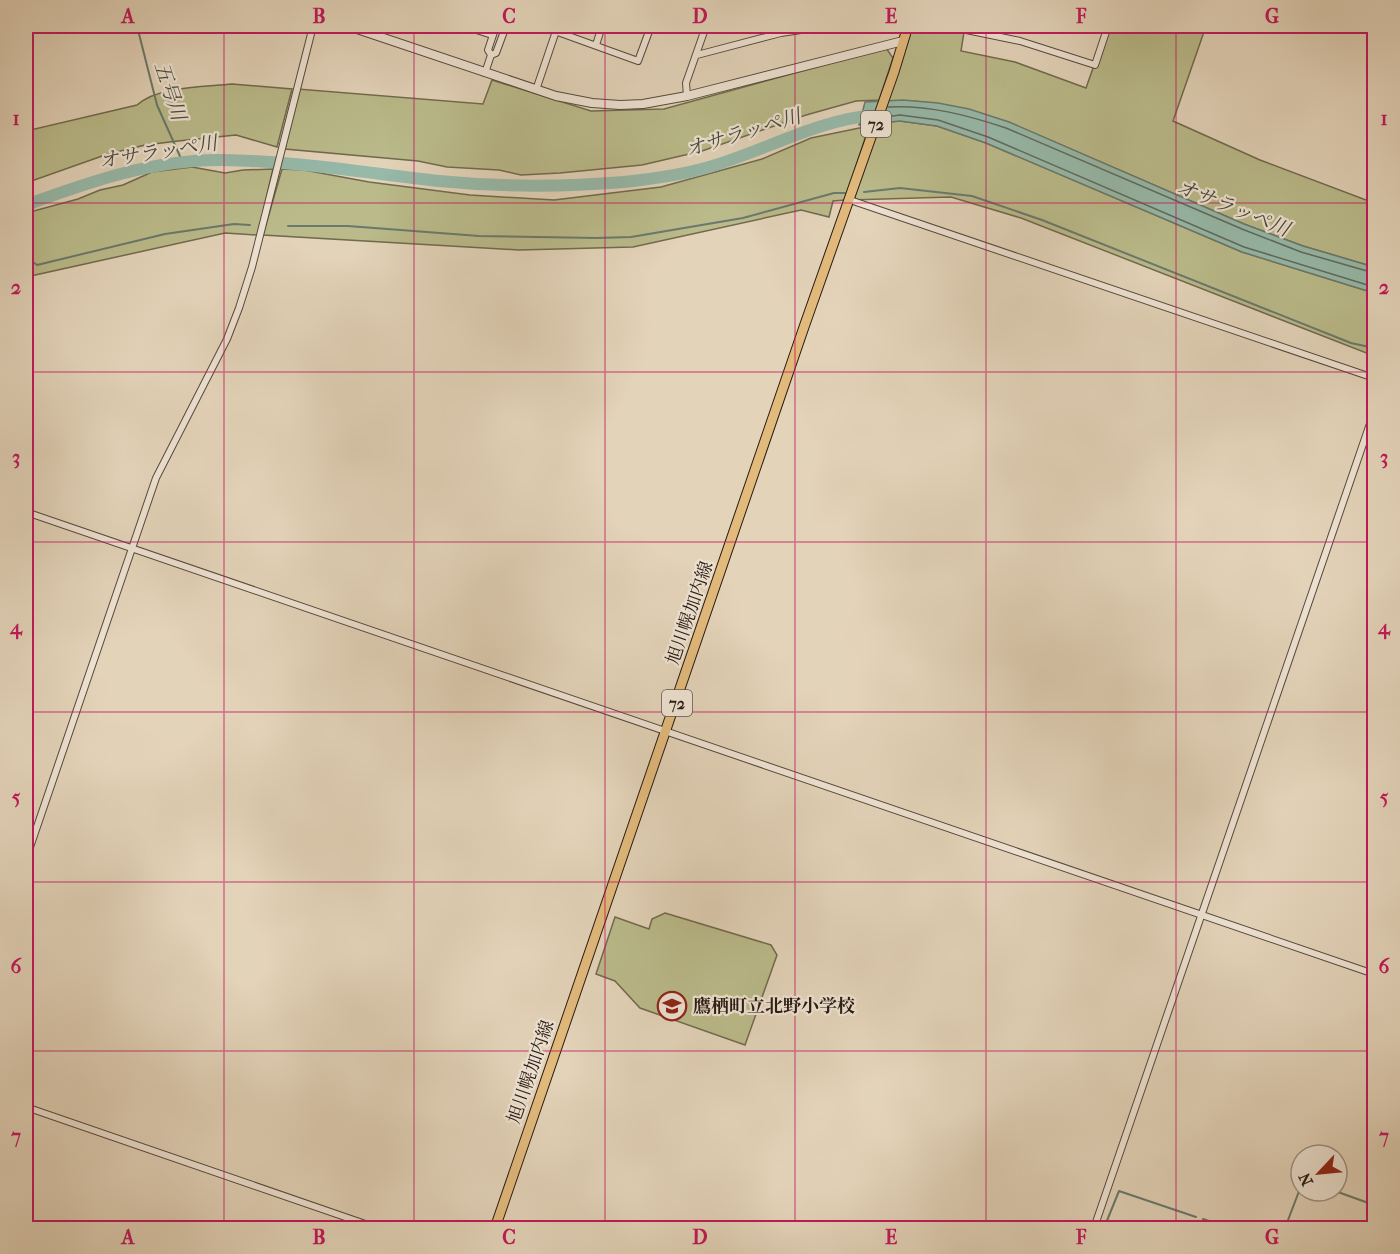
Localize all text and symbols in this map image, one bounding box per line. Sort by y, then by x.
text: A [120,5,136,28]
text: B [312,5,326,28]
text: C [502,5,516,28]
text: D [692,5,708,28]
text: E [885,5,897,28]
text: F [1075,5,1087,28]
text: G [1265,5,1279,28]
water label: 五号川 [150,59,191,125]
water label: オサラッペ川 [682,104,805,161]
text: 1 [12,107,20,130]
text: 1 [1380,107,1388,130]
road number: 72 [861,111,891,137]
water label: オサラッペ川 [97,131,221,173]
water label: オサラッペ川 [1173,175,1295,242]
text: 2 [11,276,21,299]
text: 2 [1379,276,1389,299]
text: 3 [12,446,20,469]
text: 3 [1380,446,1388,469]
street label: 旭川幌加内線 [662,559,718,667]
text: 4 [9,616,23,640]
text: 4 [1377,616,1391,640]
road number: 72 [662,690,692,716]
text: 5 [12,786,21,809]
text: 5 [1380,786,1389,809]
text: 6 [11,955,23,978]
text: 6 [1379,955,1391,978]
school or university icon: 鷹栖町立北野小学校 [656,990,688,1022]
place label: 鷹栖町立北野小学校 [693,996,855,1017]
street label: 旭川幌加内線 [503,1018,559,1126]
text: 7 [10,1125,21,1148]
text: 7 [1378,1125,1389,1148]
north arrow [1289,1143,1349,1203]
text: N [1294,1169,1317,1189]
text: A [120,1226,136,1249]
text: B [312,1226,326,1249]
text: C [502,1226,516,1249]
text: D [692,1226,708,1249]
text: E [885,1226,897,1249]
text: F [1075,1226,1087,1249]
text: G [1265,1226,1279,1249]

